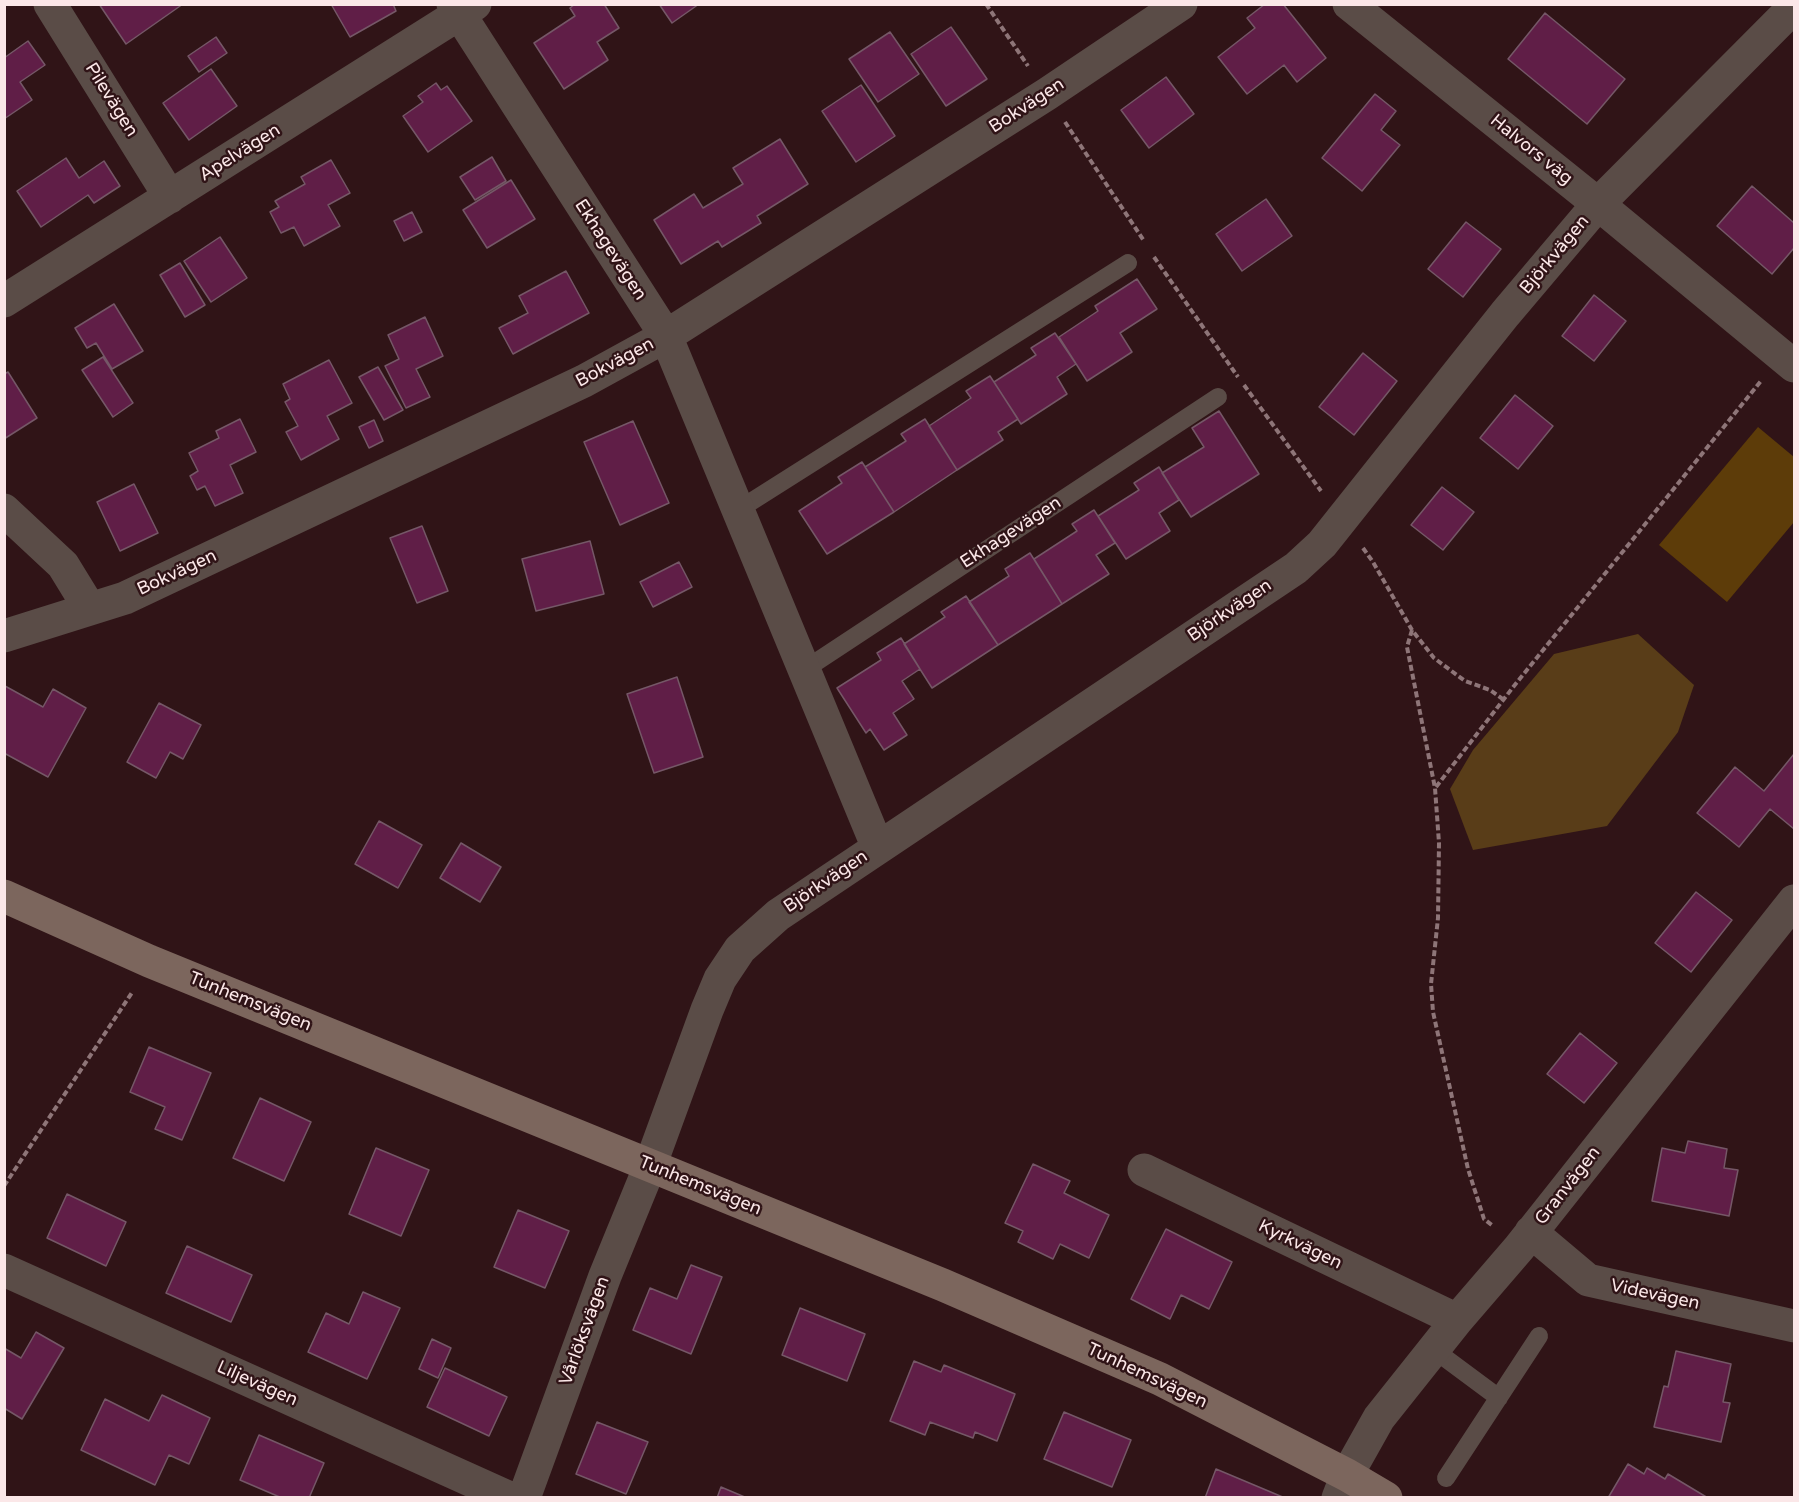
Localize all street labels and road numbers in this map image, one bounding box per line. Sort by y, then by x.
street label: Pilevägen [80,59,142,141]
street label: Bokvägen [985,74,1069,138]
street label: Halvors väg [1485,110,1577,190]
street label: Apelvägen [196,120,284,186]
street label: Ekhagevägen [569,196,651,304]
street label: Björkvägen [1516,211,1594,299]
street label: Bokvägen [572,333,658,393]
street label: Ekhagevägen [957,492,1065,574]
street label: Bokvägen [134,545,220,601]
street label: Björkvägen [1184,575,1276,647]
street label: Björkvägen [780,846,872,918]
street label: Tunhemsvägen [186,968,314,1036]
street label: Granvägen [1531,1143,1605,1229]
street label: Tunhemsvägen [636,1152,764,1220]
street label: Kyrkvägen [1255,1215,1345,1275]
street label: Vårlöksvägen [555,1274,615,1388]
street label: Videvägen [1609,1275,1701,1315]
street label: Tunhemsvägen [1083,1339,1211,1413]
street label: Liljevägen [213,1357,301,1411]

